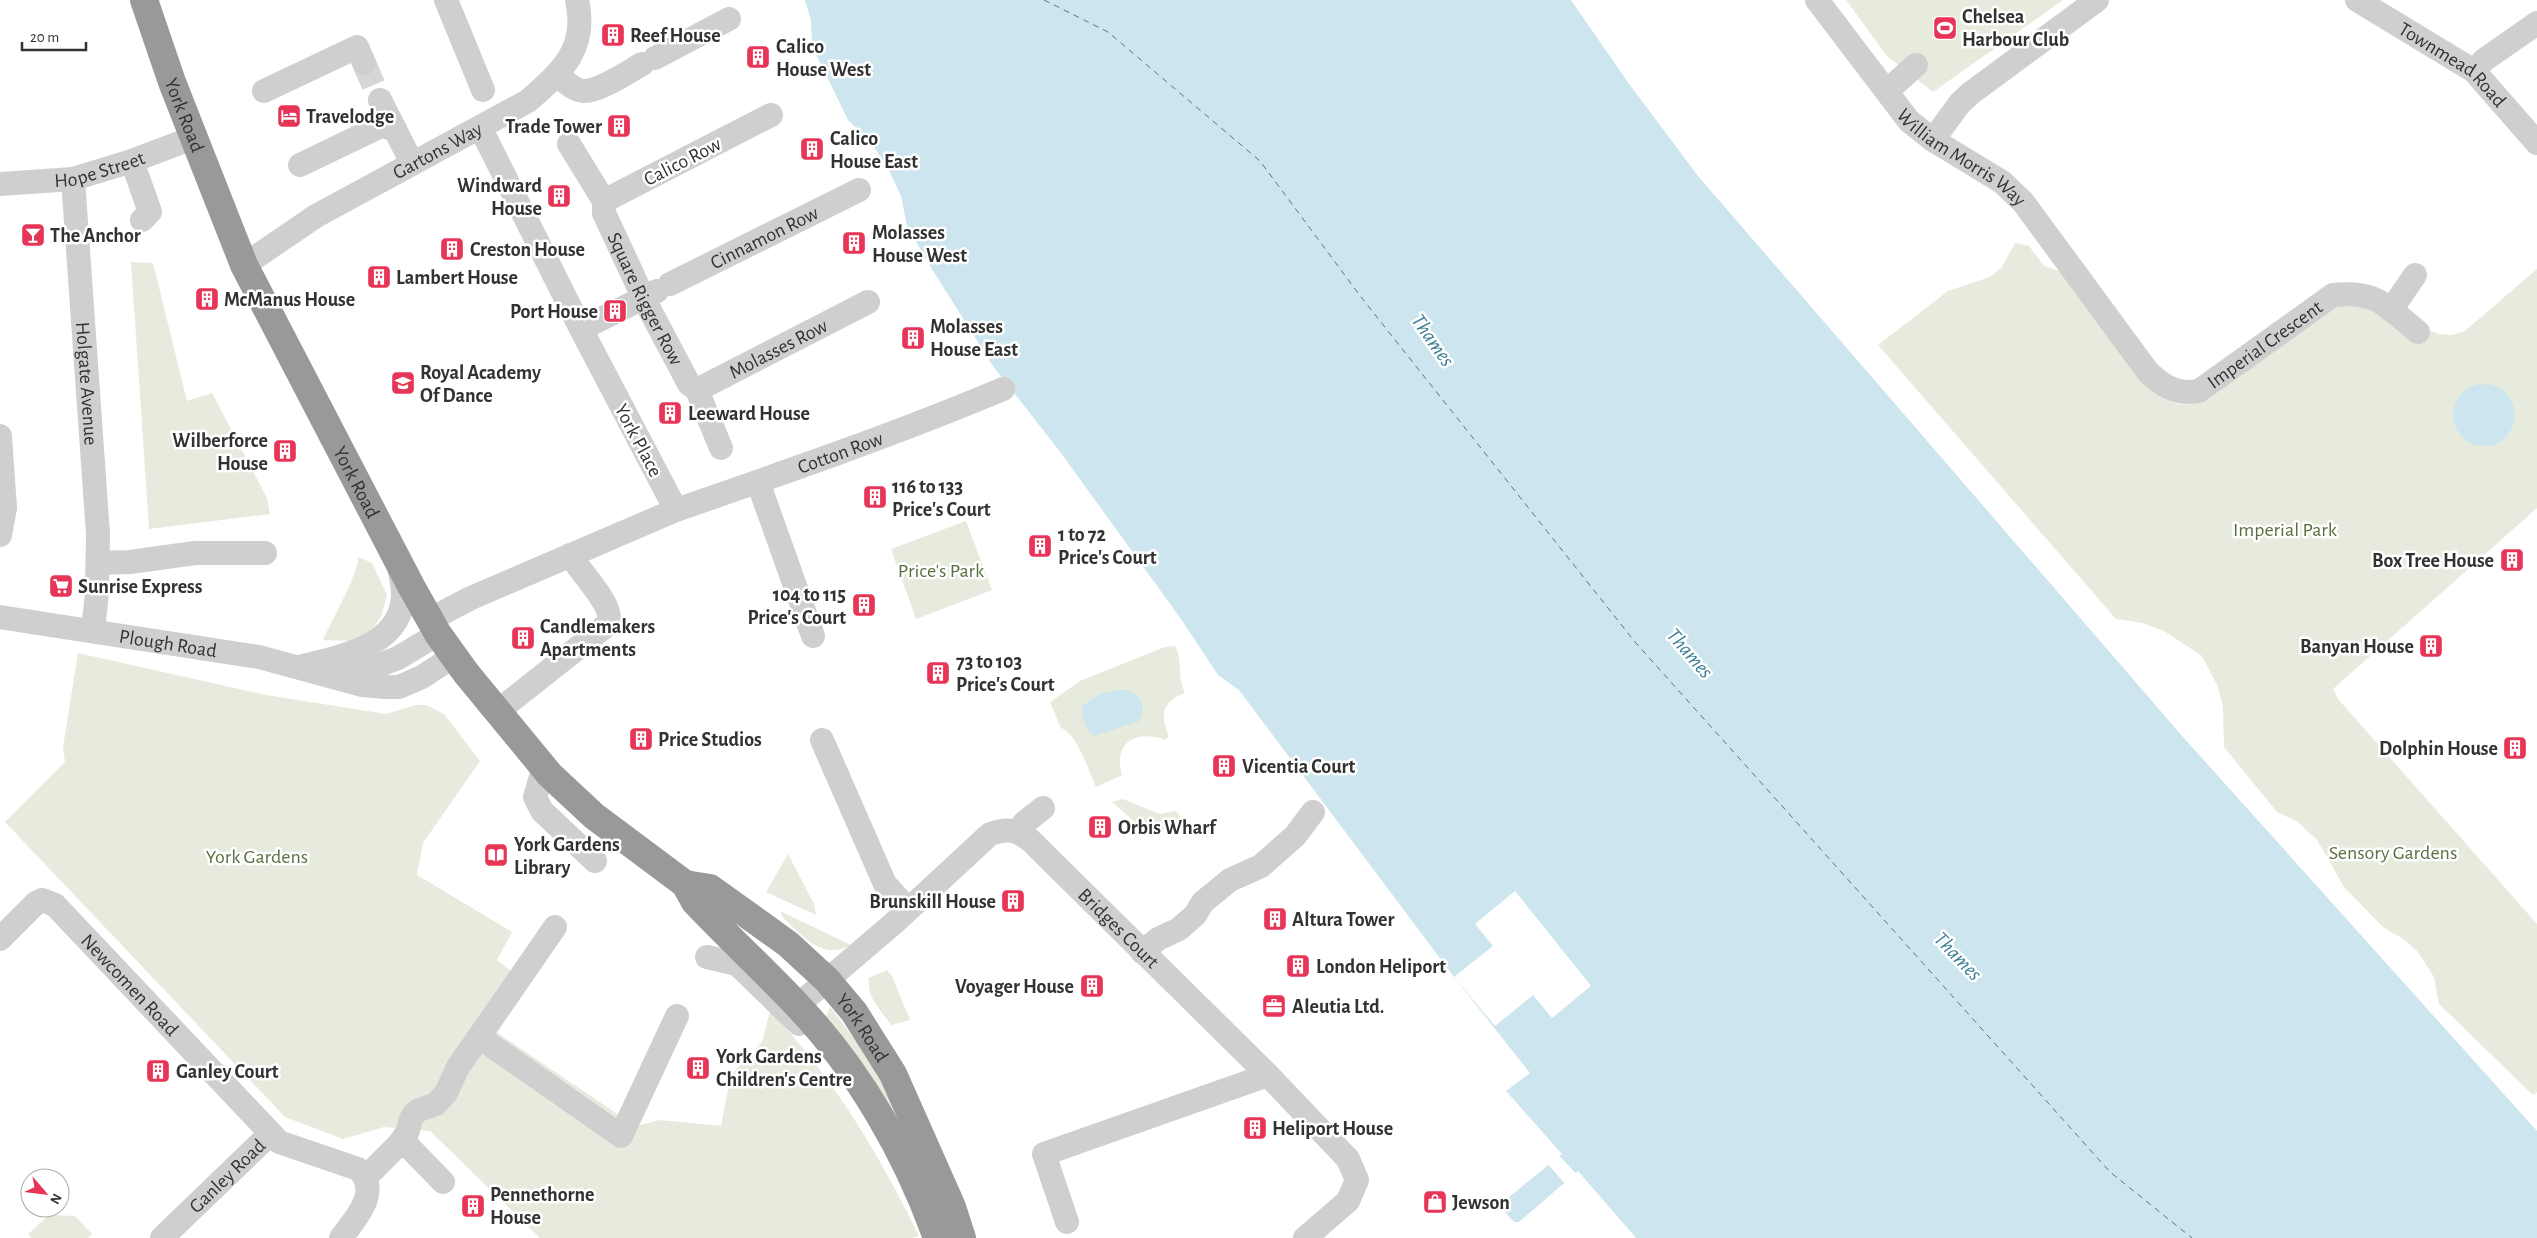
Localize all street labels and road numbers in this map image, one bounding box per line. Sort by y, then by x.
street label: Townmead Road [2395,19,2510,111]
street label: York Road [160,75,208,155]
street label: William Morris Way [1892,105,2030,211]
street label: Gartons Way [390,119,486,183]
street label: Calico Row [641,134,725,190]
street label: Hope Street [54,148,148,191]
street label: Cinnamon Row [707,203,822,273]
street label: Square Rigger Row [603,230,686,369]
street label: Imperial Crescent [2204,297,2327,393]
street label: Molasses Row [726,315,831,383]
street label: Holgate Avenue [72,321,101,446]
street label: York Place [611,401,666,480]
street label: Cotton Row [795,428,886,478]
street label: York Road [329,443,383,522]
street label: Plough Road [118,627,218,661]
street label: Bridges Court [1074,885,1163,973]
street label: Newcomen Road [77,930,182,1040]
street label: York Road [832,990,892,1066]
street label: Ganley Road [186,1135,269,1217]

